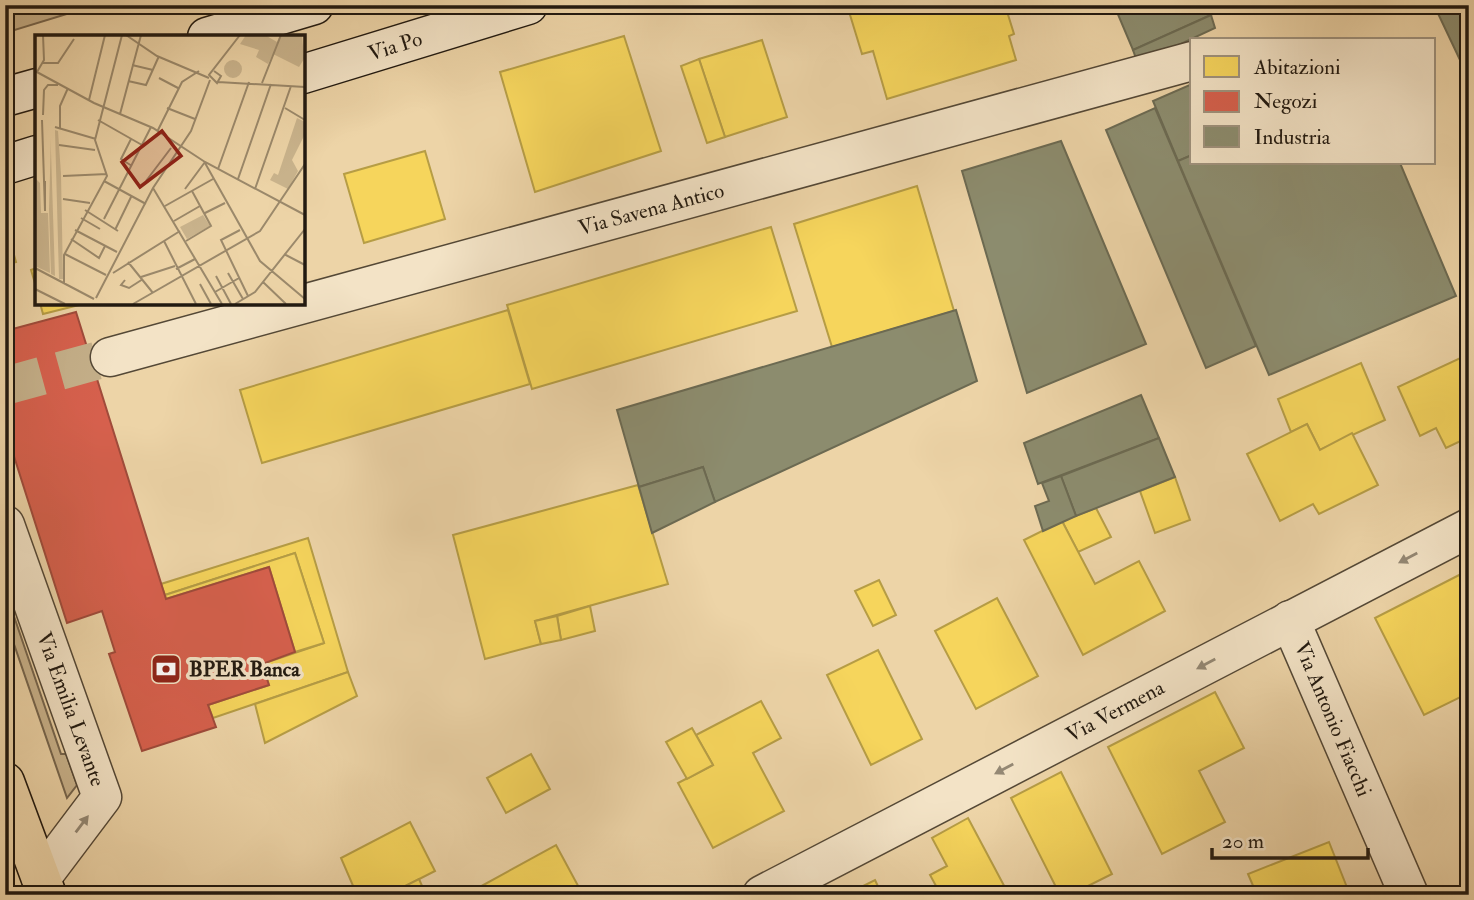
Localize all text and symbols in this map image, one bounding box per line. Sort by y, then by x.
street label: Via Po [365,25,425,67]
inset map [35,35,304,304]
legend [1190,38,1436,164]
text: Abitazioni [1253,54,1341,81]
text: Negozi [1254,88,1318,115]
text: Industria [1254,124,1331,151]
street label: Via Savena Antico [575,177,727,242]
one-way arrow [1398,552,1417,564]
street label: Via Emilia Levante [30,628,111,790]
street label: Via Antonio Fiacchi [1288,638,1378,801]
bank icon: BPER Banca [149,652,183,686]
place label: BPER Banca [189,656,301,683]
one-way arrow [1196,658,1216,669]
street label: Via Vermena [1061,674,1169,749]
one-way arrow [994,762,1014,774]
one-way arrow [75,815,90,833]
scale bar [1212,816,1367,860]
text: 20 m [1222,828,1264,855]

